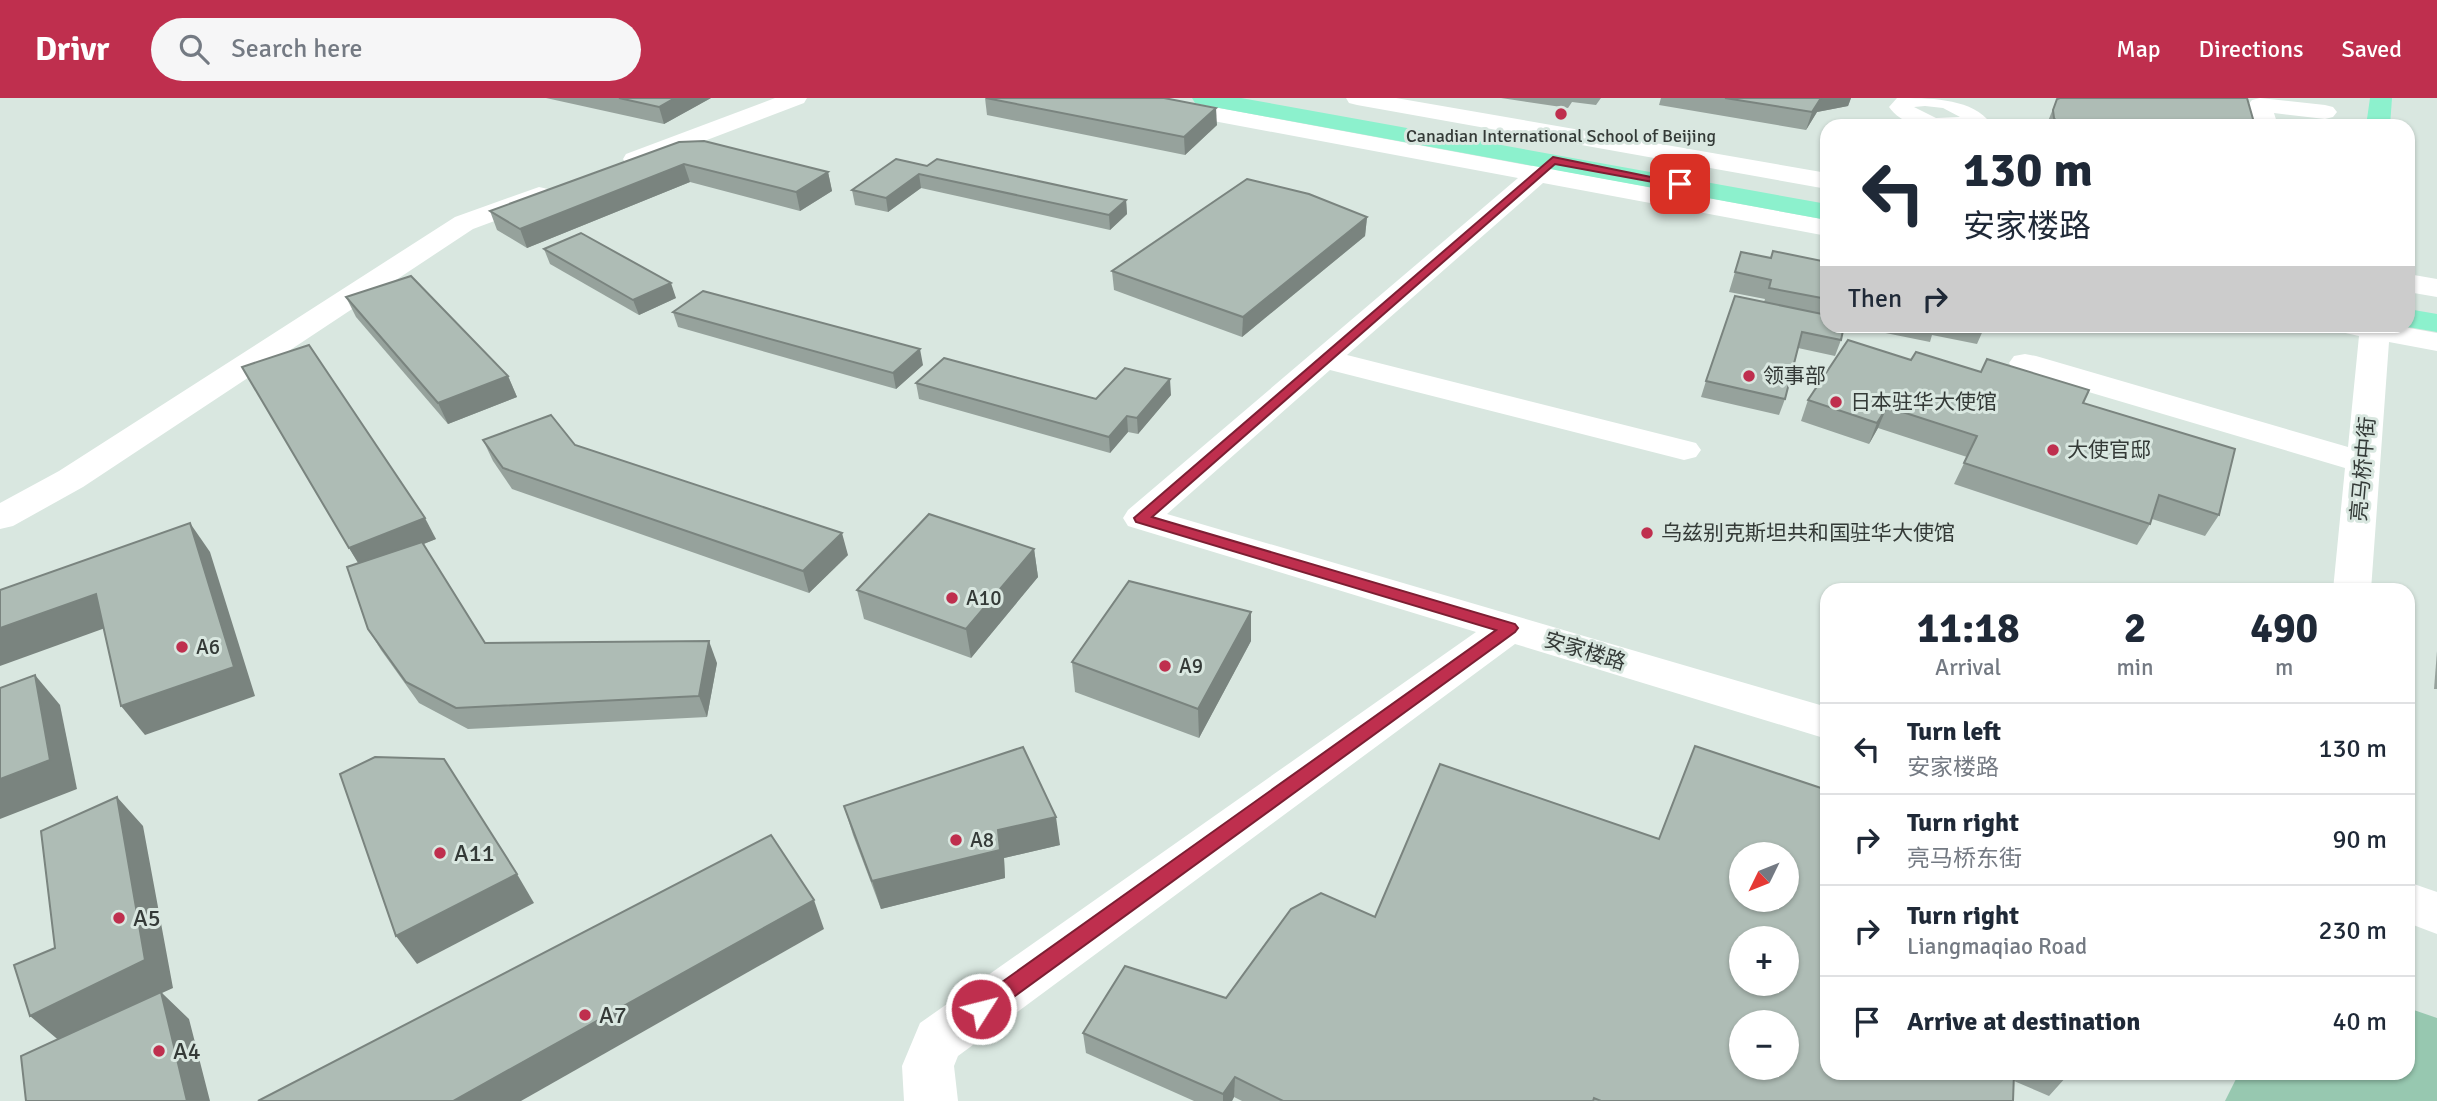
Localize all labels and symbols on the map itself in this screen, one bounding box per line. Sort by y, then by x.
marker: Canadian International School of Beijing [1553,106,1569,122]
place label: Canadian International School of Beijing [1406,125,1716,147]
pin [1650,154,1710,214]
place label: 领事部 [1763,363,1826,389]
marker: 领事部 [1741,368,1757,384]
place label: 日本驻华大使馆 [1850,389,1997,415]
marker: 日本驻华大使馆 [1828,394,1844,410]
street label: 亮马桥中街 [2345,416,2381,522]
place label: 大使官邸 [2067,437,2151,463]
marker: 大使官邸 [2045,442,2061,458]
place label: 乌兹别克斯坦共和国驻华大使馆 [1661,520,1955,546]
marker: 乌兹别克斯坦共和国驻华大使馆 [1639,525,1655,541]
place label: A10 [966,585,1002,611]
marker: A10 [944,590,960,606]
street label: 安家楼路 [1541,626,1629,676]
place label: A6 [196,634,220,660]
marker: A6 [174,639,190,655]
place label: A9 [1179,653,1203,679]
marker: A9 [1157,658,1173,674]
place label: A8 [970,827,994,853]
marker: A8 [948,832,964,848]
place label: A11 [454,838,495,868]
north arrow [1729,842,1799,912]
marker: A11 [432,845,448,861]
place label: A5 [133,903,161,933]
marker: A5 [111,910,127,926]
position arrow [944,972,1018,1046]
place label: A7 [599,1000,627,1030]
marker: A7 [577,1007,593,1023]
place label: A4 [173,1036,201,1066]
marker: A4 [151,1043,167,1059]

